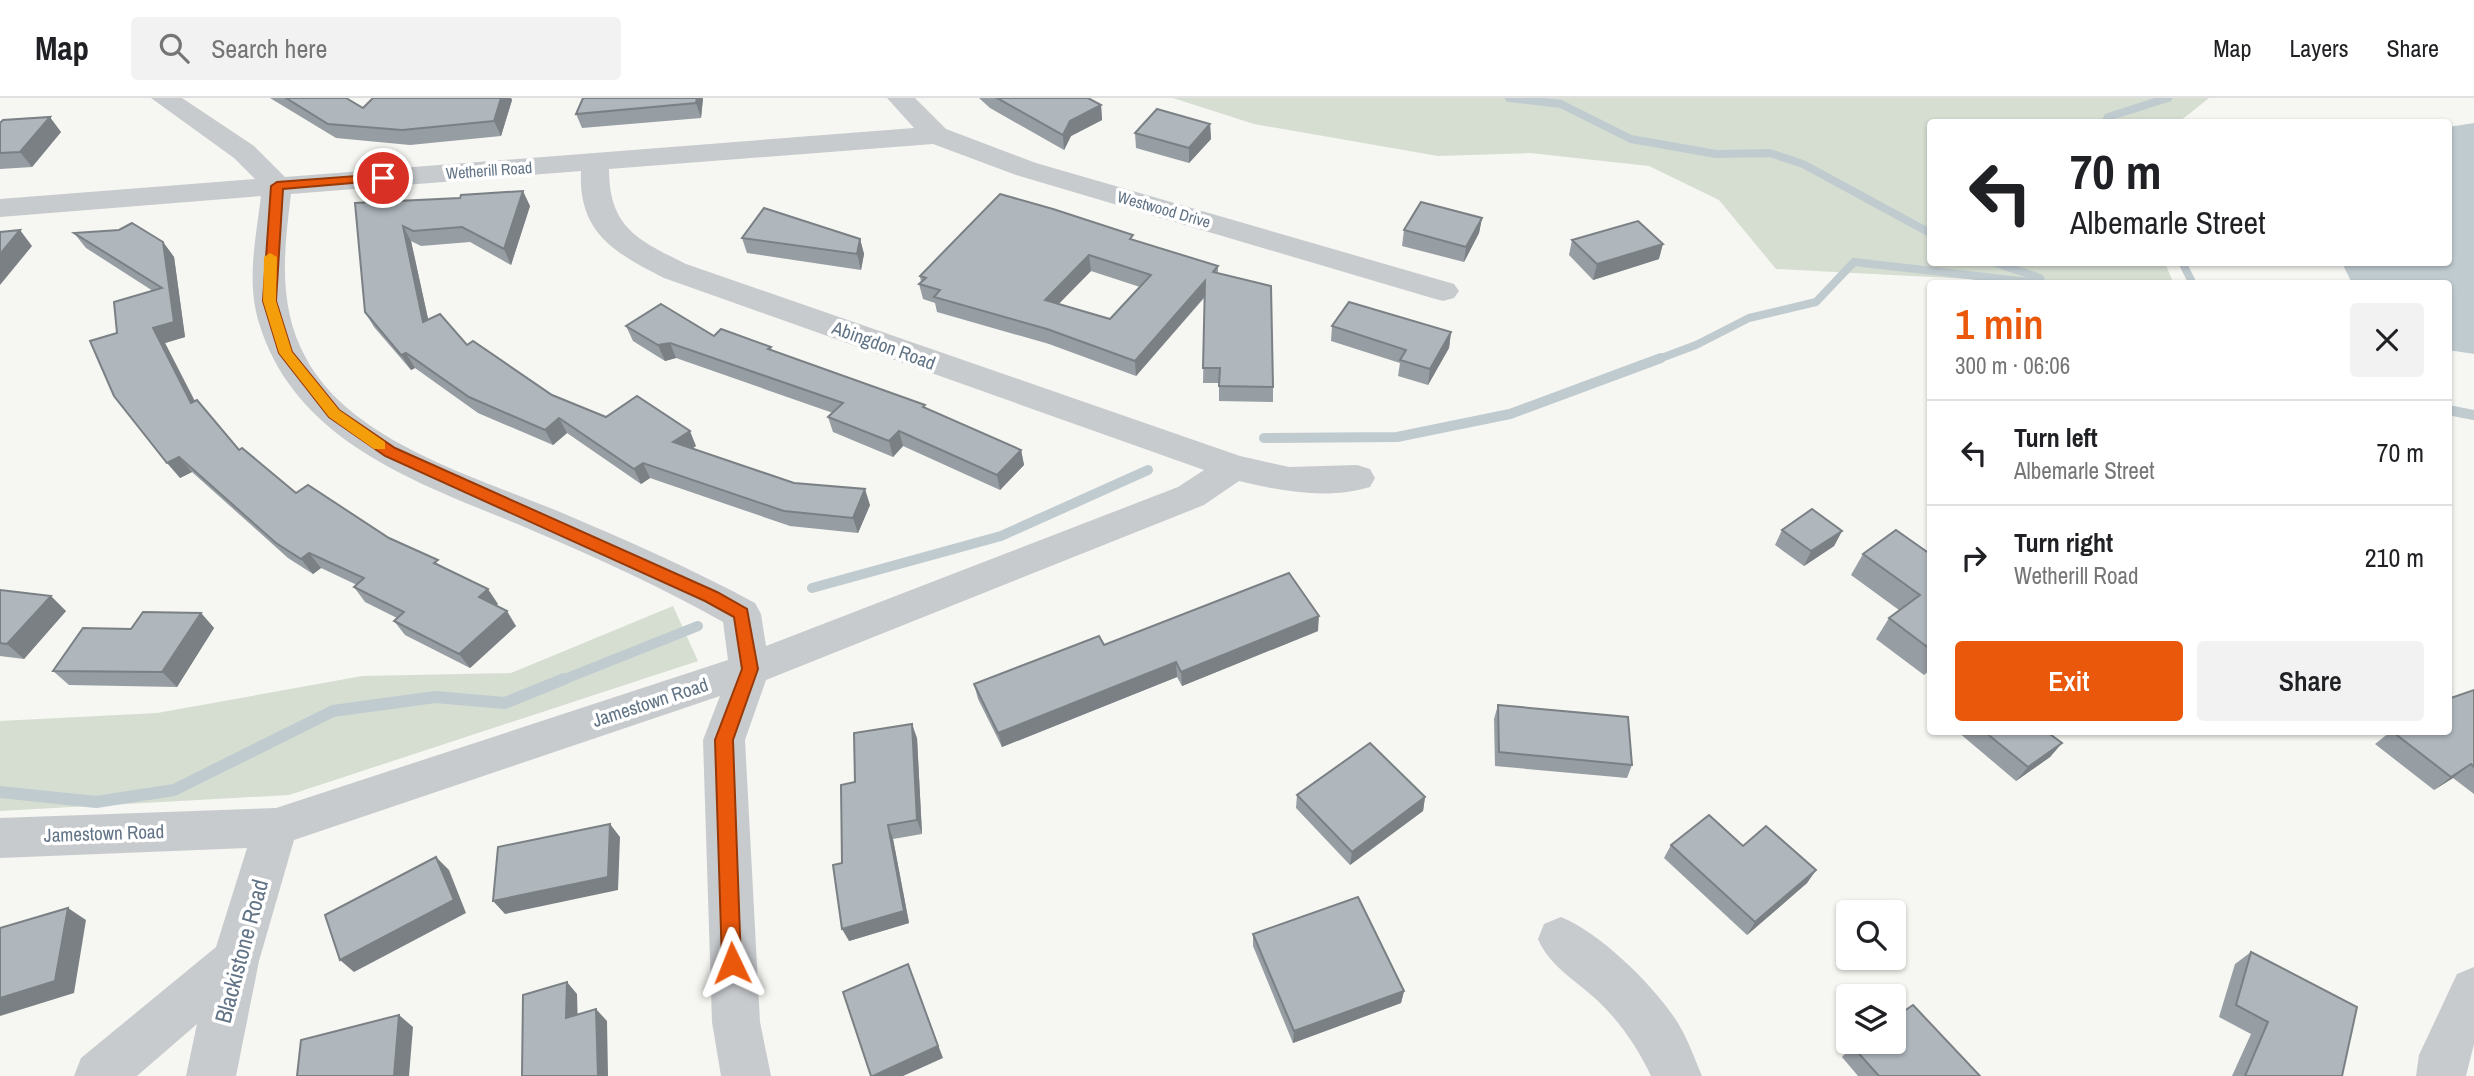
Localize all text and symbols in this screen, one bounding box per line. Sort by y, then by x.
search box [131,17,621,80]
text: Map [35,26,89,70]
icon: search [155,29,193,67]
text: Search here [211,31,327,66]
text: Map [2213,32,2251,64]
text: Layers [2289,32,2348,64]
text: Share [2386,32,2439,64]
text: 70 m [2070,138,2162,204]
icon: left [1955,147,2046,238]
pin [353,148,413,208]
street label: Wetherill Road [445,156,533,184]
icon: arrive [364,159,402,197]
street label: Westwood Drive [1115,185,1213,233]
text: Albemarle Street [2070,201,2265,244]
text: 1 min [1955,296,2044,352]
button: close [2350,303,2424,377]
street label: Abingdon Road [828,314,939,376]
text: 300 m · 06:06 [1955,350,2070,381]
text: Turn left [2014,420,2098,455]
icon: left [1955,434,1993,472]
text: 70 m [2377,435,2424,470]
text: Albemarle Street [2014,455,2154,486]
text: Turn right [2014,525,2113,560]
icon: right [1955,539,1993,577]
text: 210 m [2365,540,2424,575]
text: Wetherill Road [2014,560,2138,591]
button: Exit [1955,641,2183,721]
button: Share [2197,641,2424,721]
street label: Jamestown Road [589,671,711,733]
street label: Jamestown Road [43,818,165,848]
street label: Blackistone Road [207,876,275,1026]
map controls [1836,900,1906,1054]
button: search [1836,900,1906,970]
position arrow [695,926,769,1000]
button: layers [1836,984,1906,1054]

